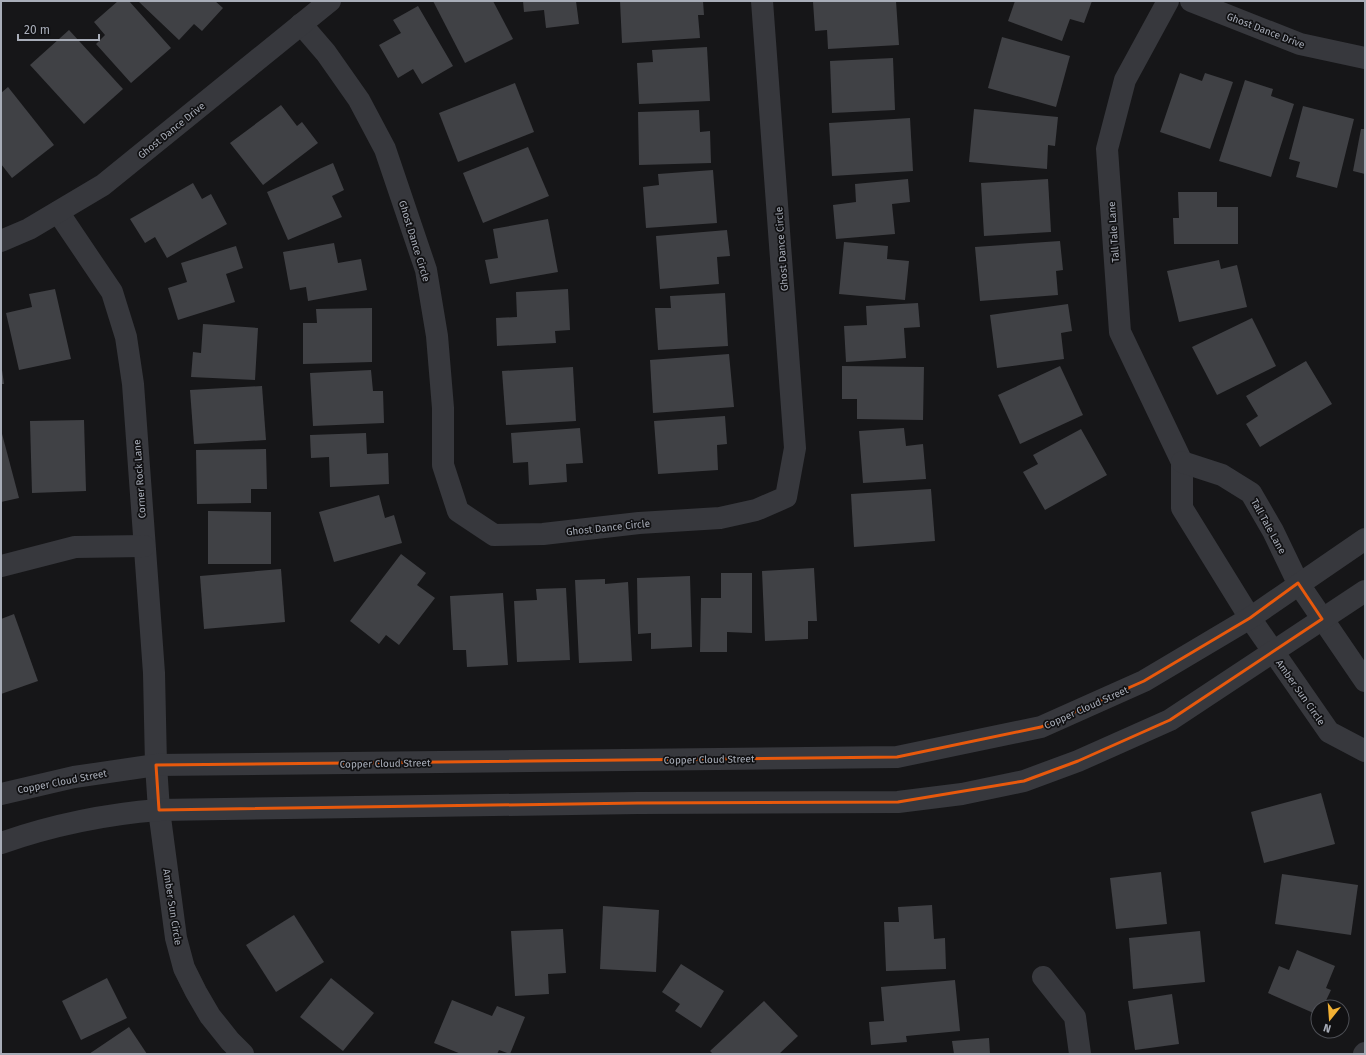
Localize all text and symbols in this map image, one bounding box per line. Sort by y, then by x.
street label: Ghost Dance Drive [1225,11,1306,51]
scale bar [18,16,99,42]
text: 20 m [24,23,50,37]
street label: Ghost Dance Drive [136,100,208,161]
street label: Ghost Dance Circle [396,199,432,283]
street label: Tall Tale Lane [1106,201,1122,263]
street label: Ghost Dance Circle [773,206,791,291]
street label: Corner Rock Lane [131,439,149,519]
street label: Tall Tale Lane [1248,497,1288,556]
street label: Ghost Dance Circle [566,518,651,538]
street label: Amber Sun Circle [1273,658,1327,728]
street label: Copper Cloud Street [1042,684,1131,732]
street label: Copper Cloud Street [663,753,755,767]
street label: Copper Cloud Street [339,757,431,771]
street label: Copper Cloud Street [16,767,108,797]
street label: Amber Sun Circle [160,868,184,946]
north arrow [1310,999,1350,1039]
text: N [1322,1021,1333,1035]

